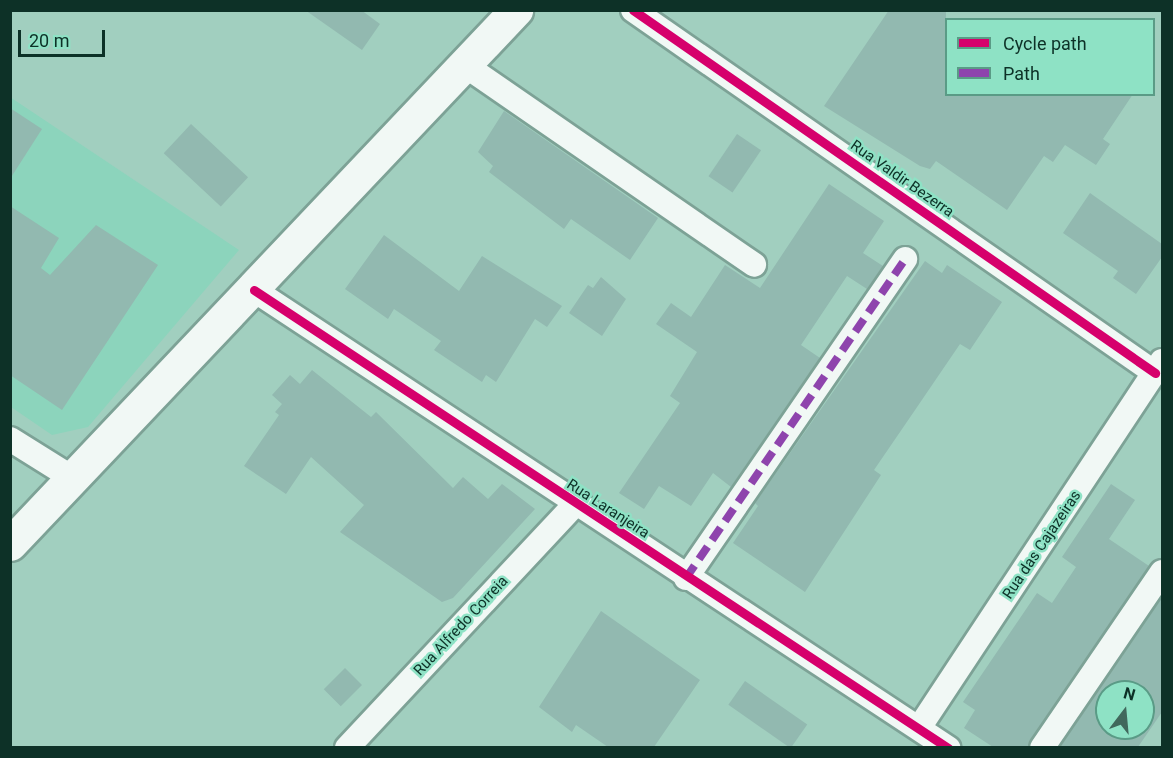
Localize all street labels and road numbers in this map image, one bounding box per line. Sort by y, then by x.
street label: Rua Valdir Bezerra [847,137,957,221]
street label: Rua Laranjeira [563,476,653,542]
street label: Rua das Cajazeiras [999,487,1085,603]
street label: Rua Alfredo Correia [410,572,512,680]

